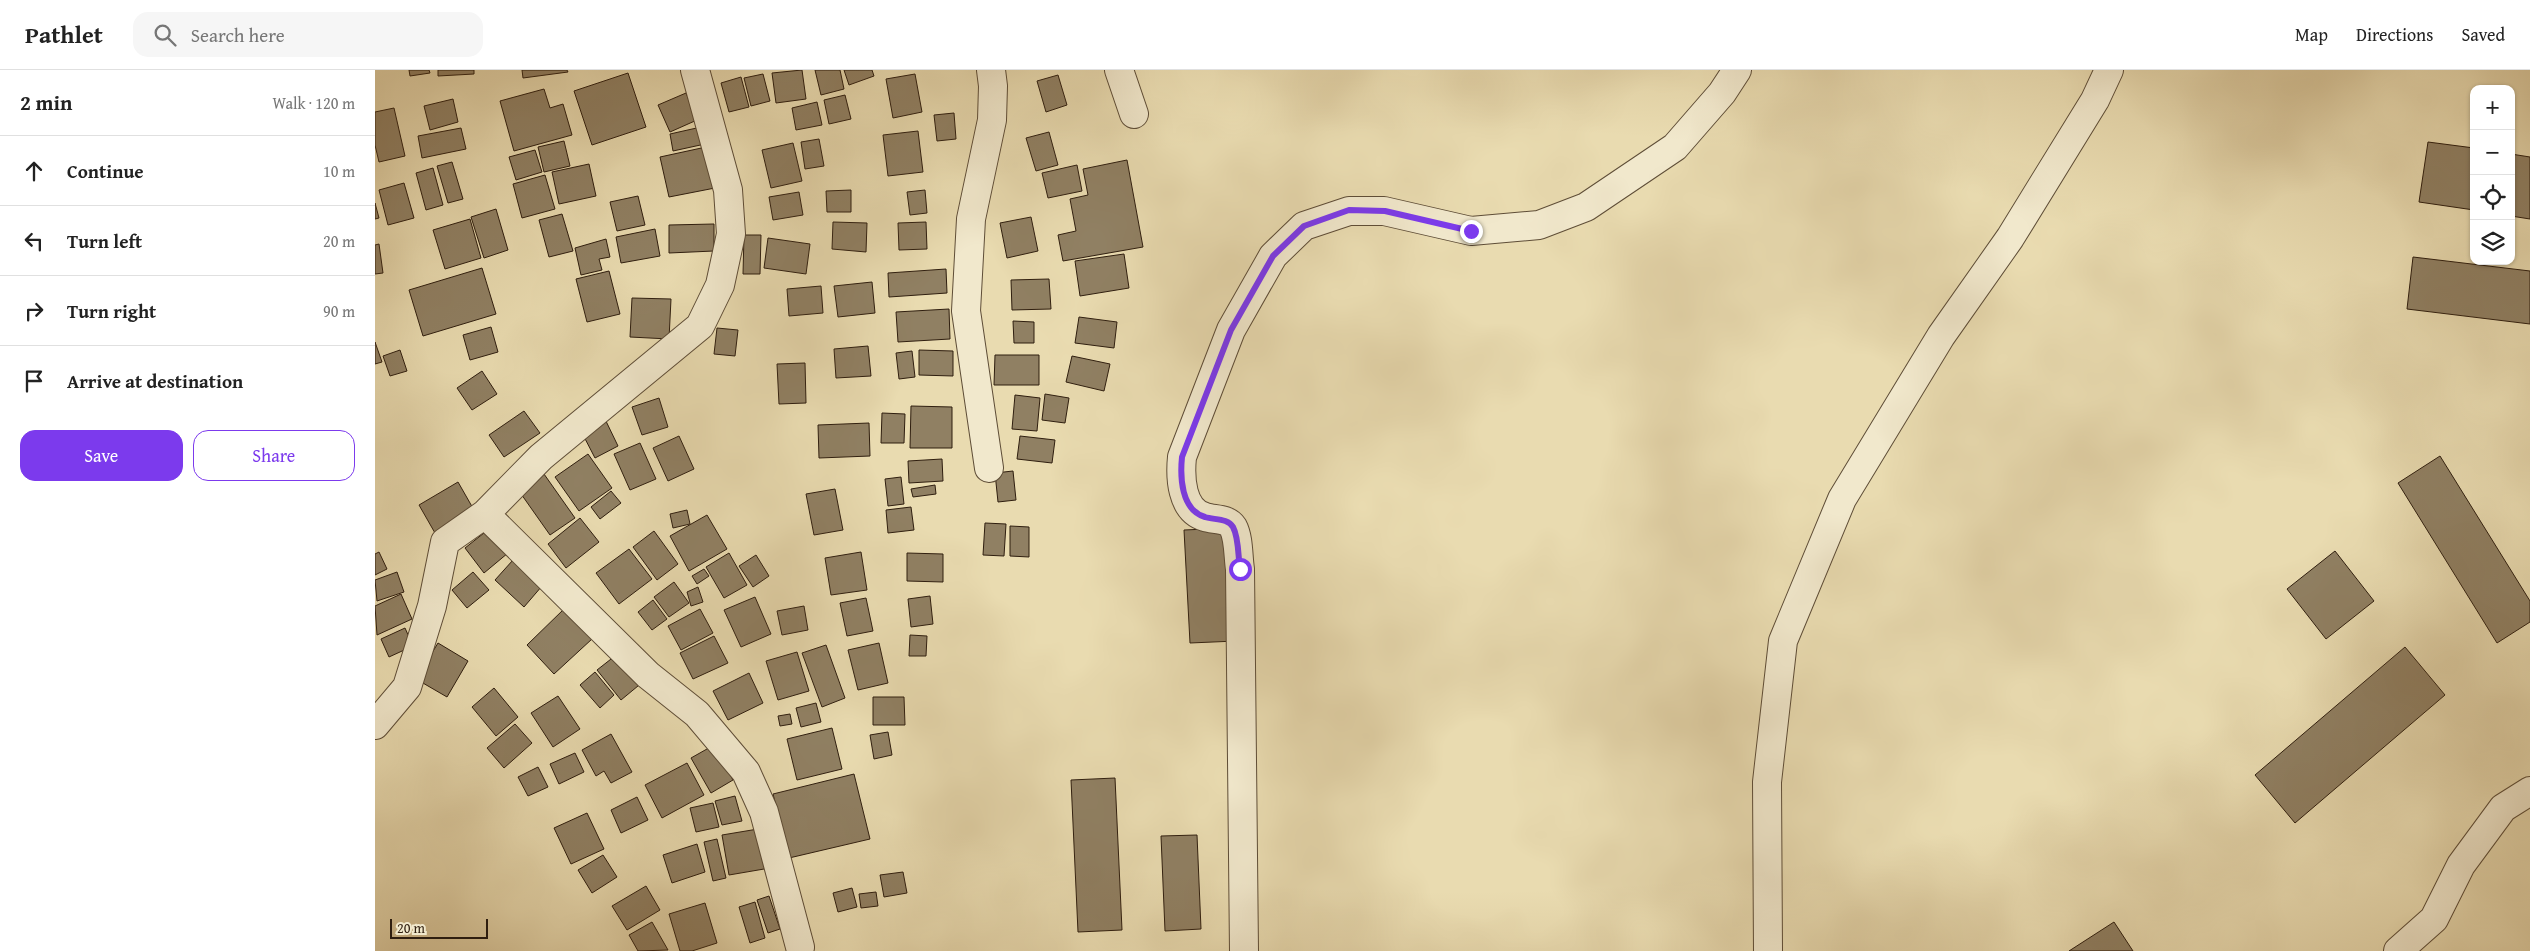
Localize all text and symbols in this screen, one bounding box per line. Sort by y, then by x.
search box [133,12,483,57]
text: Pathlet [25,17,103,52]
icon: search [151,21,179,49]
text: Search here [191,21,285,49]
text: Map [2295,21,2328,48]
text: Directions [2356,21,2433,48]
text: Saved [2461,21,2505,48]
map controls [2470,85,2515,265]
button: + [2470,85,2515,130]
text: 2 min [20,87,72,118]
text: Walk · 120 m [272,91,355,115]
button: − [2470,130,2515,175]
icon: ahead [20,157,48,185]
text: Continue [67,157,144,185]
text: 10 m [323,159,355,183]
button: locate [2470,175,2515,220]
route end [1460,220,1483,243]
button: layers [2470,220,2515,265]
icon: left [20,227,48,255]
text: Turn left [67,227,142,255]
text: 20 m [323,229,355,253]
icon: right [20,297,48,325]
text: Turn right [67,297,156,325]
text: 90 m [323,299,355,323]
icon: arrive [20,367,48,395]
text: Arrive at destination [67,367,243,395]
button: Save [20,430,183,481]
button: Share [193,430,355,481]
route start [1229,558,1252,581]
scale bar [390,916,487,939]
text: 20 m [397,918,425,938]

